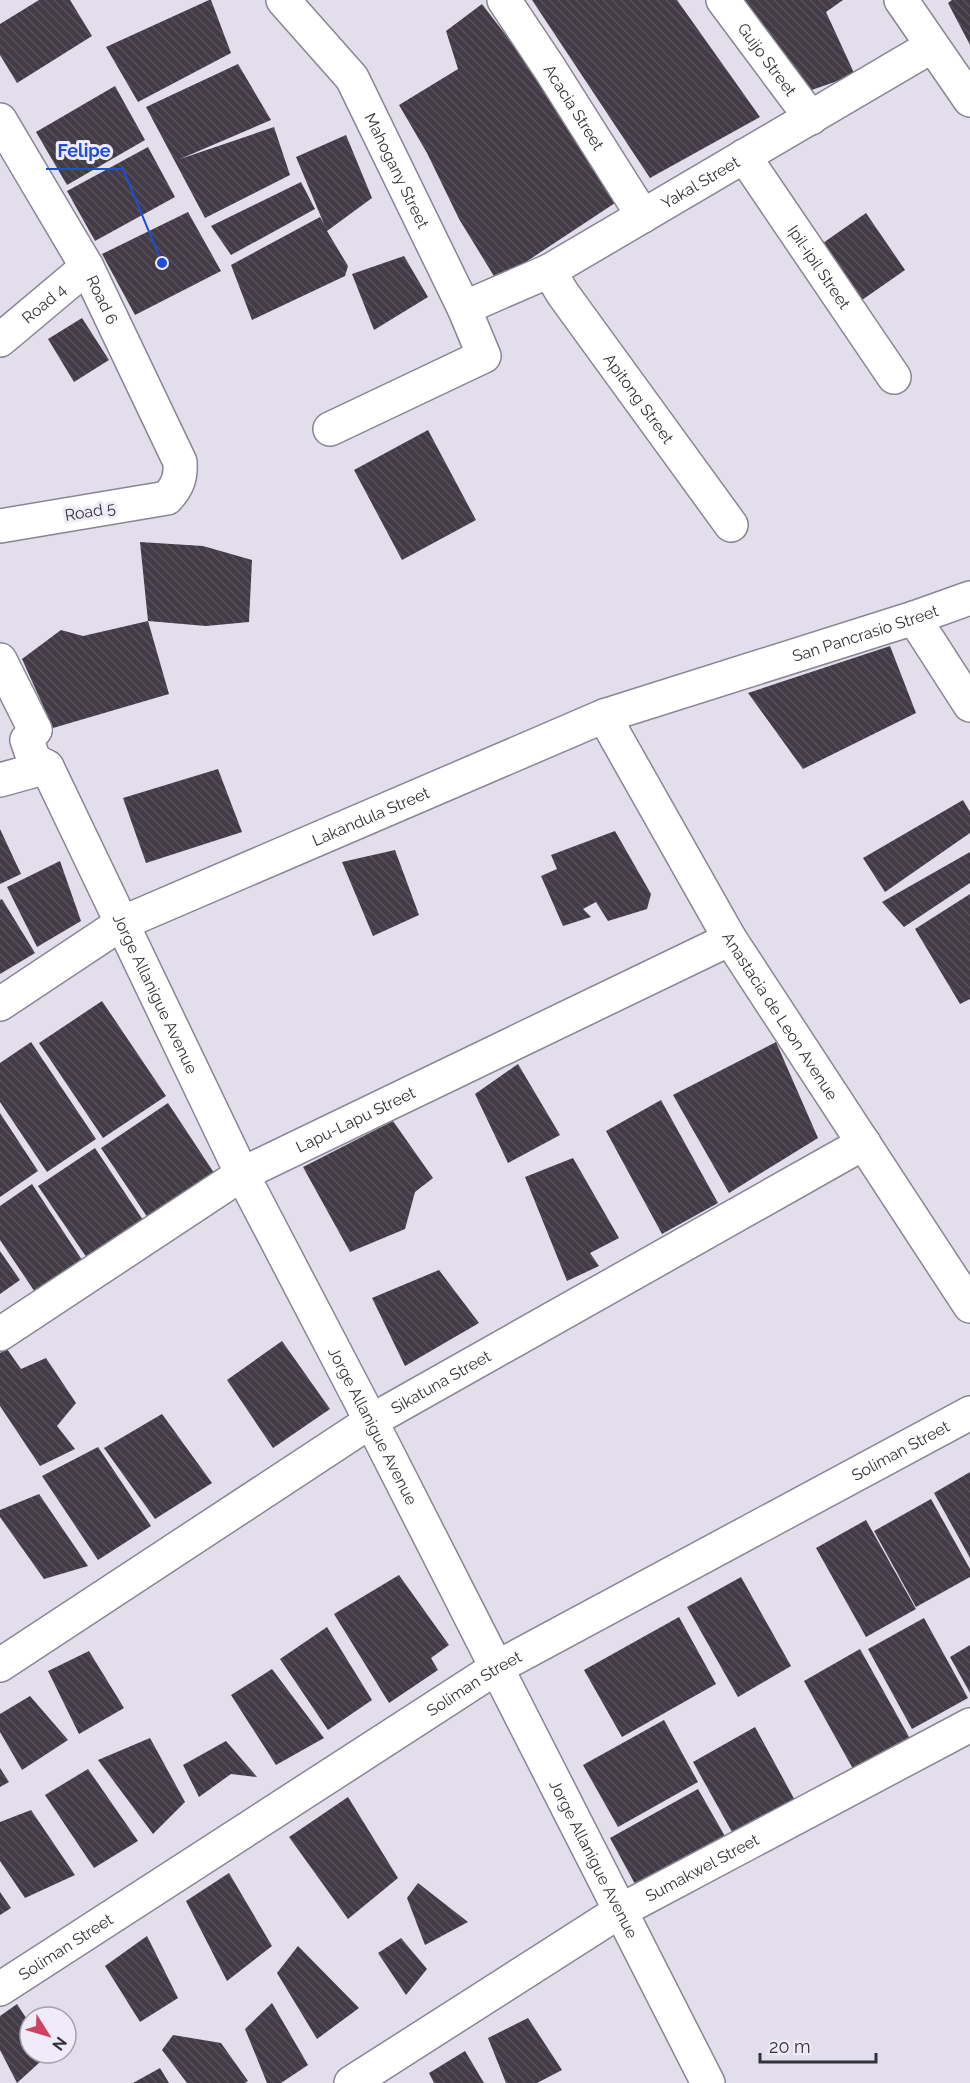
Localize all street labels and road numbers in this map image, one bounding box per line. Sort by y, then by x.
street label: Guijo Street [733,19,801,100]
street label: Acacia Street [540,61,608,154]
street label: Mahogany Street [360,110,433,232]
street label: Yakal Street [658,152,743,213]
street label: Ipil-ipil Street [784,222,854,313]
street label: Road 6 [82,272,122,328]
street label: Road 4 [18,280,70,327]
street label: Apitong Street [599,350,678,448]
street label: Road 5 [63,498,117,525]
street label: San Pancrasio Street [790,601,941,666]
street label: Lakandula Street [309,783,433,850]
street label: Jorge Allanigue Avenue [109,911,202,1077]
street label: Anastacia de Leon Avenue [718,929,842,1104]
street label: Lapu-Lapu Street [293,1083,419,1157]
street label: Jorge Allanigue Avenue [324,1344,421,1508]
street label: Sikatuna Street [388,1346,495,1418]
street label: Soliman Street [848,1417,953,1485]
street label: Soliman Street [423,1647,525,1720]
street label: Jorge Allanigue Avenue [545,1777,642,1941]
street label: Sumakwel Street [642,1830,763,1906]
street label: Soliman Street [15,1909,117,1984]

